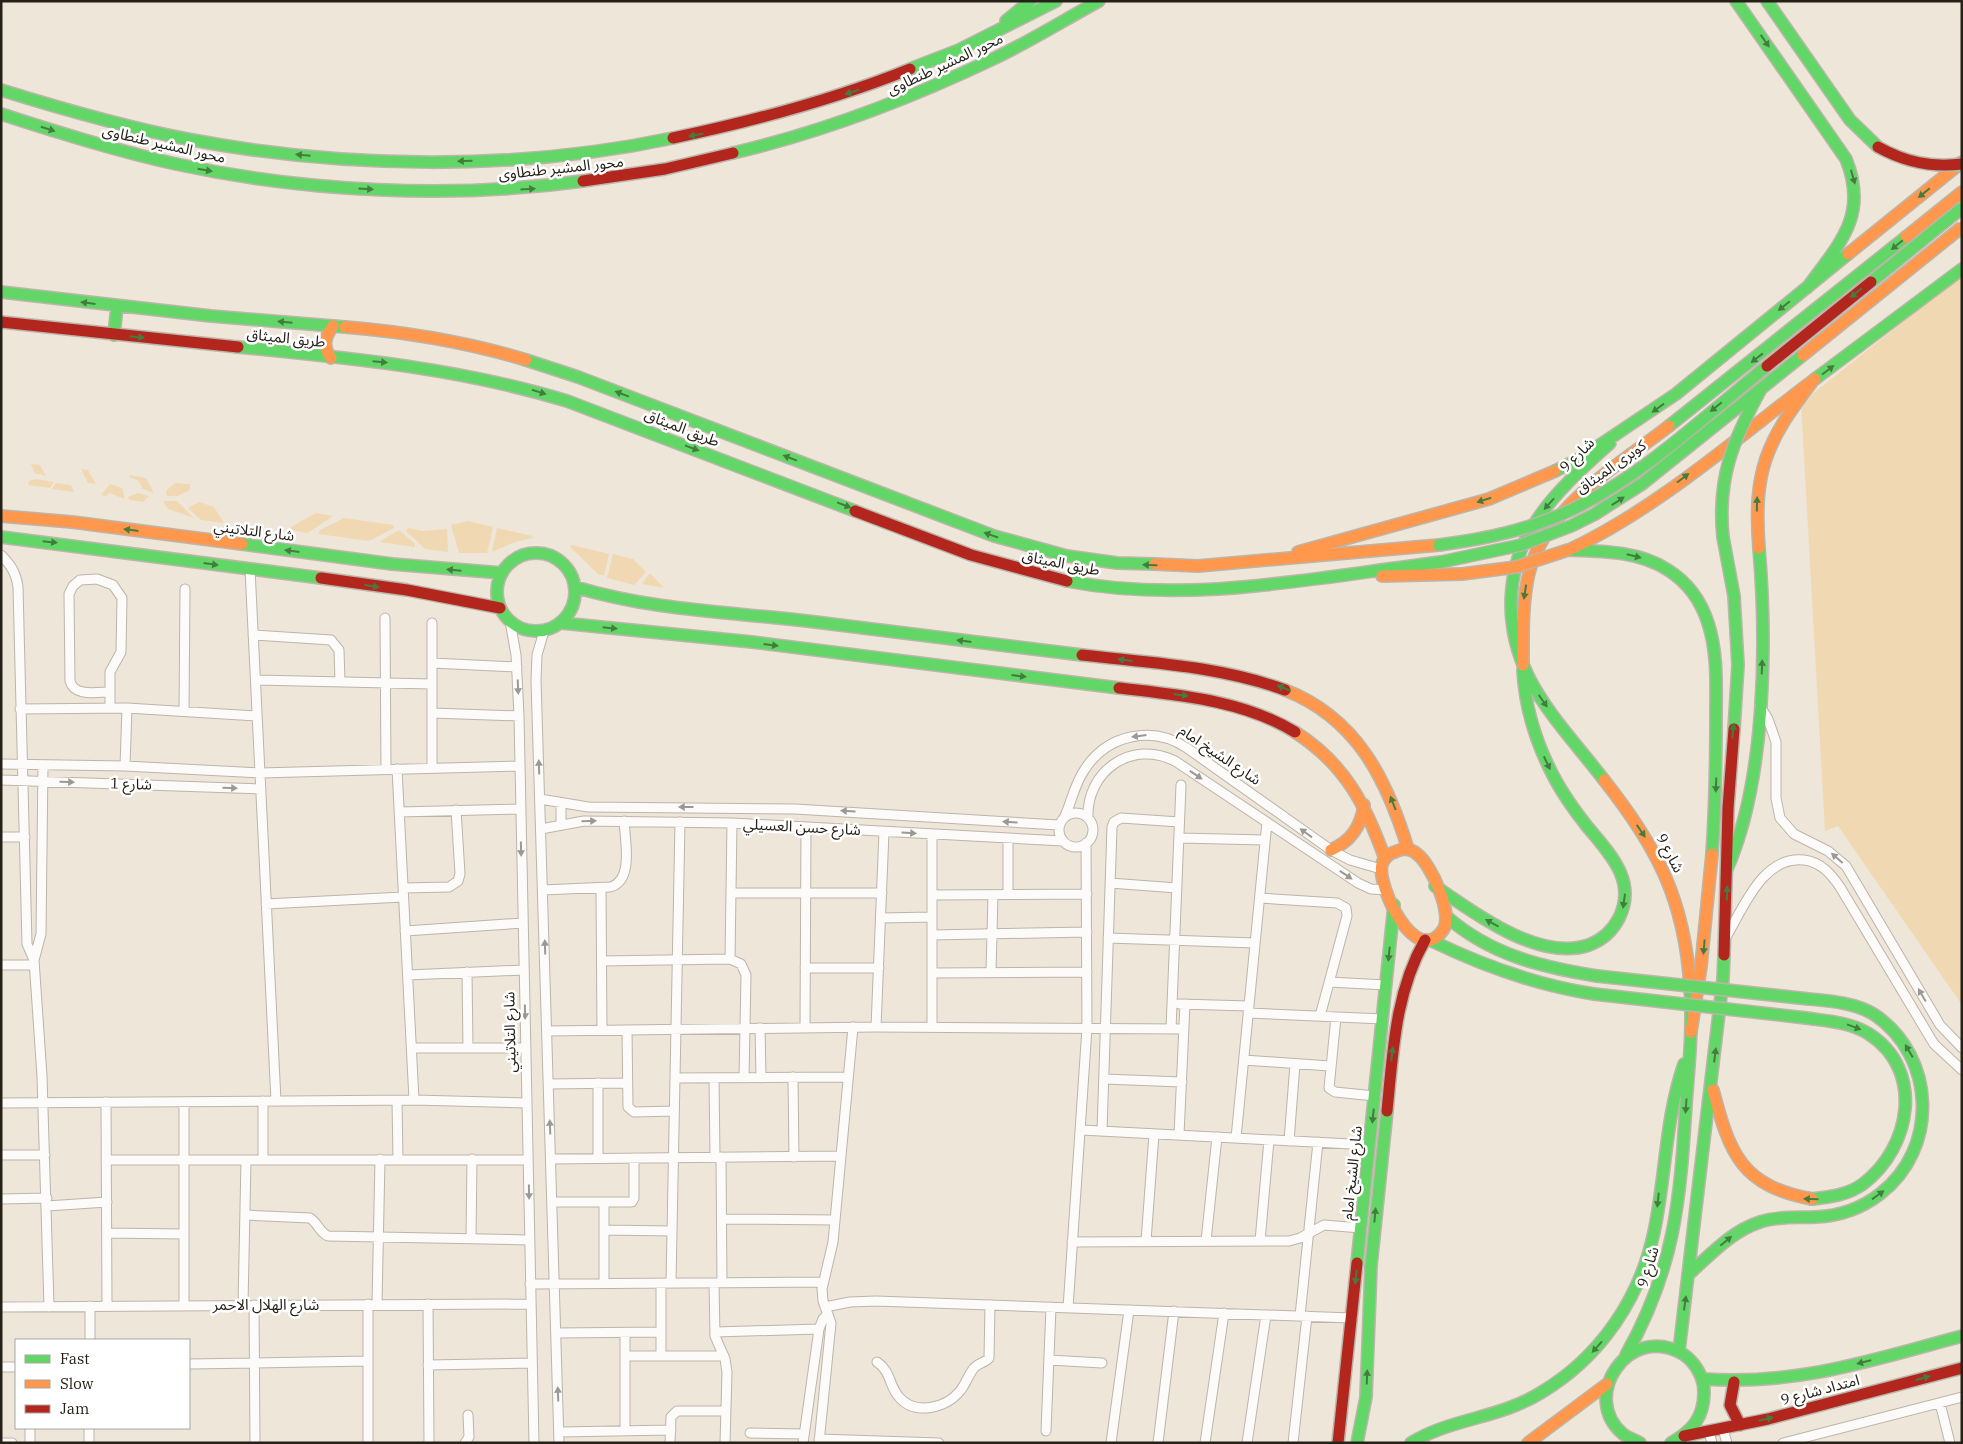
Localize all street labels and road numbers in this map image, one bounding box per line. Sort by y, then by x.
street label: محور المشير طنطاوى [884,28,1006,99]
street label: محور المشير طنطاوى [101,120,228,167]
street label: محور المشير طنطاوى [497,151,625,184]
street label: طريق الميثاق [246,324,326,352]
street label: طريق الميثاق [642,405,722,451]
street label: شارع 9 [1555,433,1600,478]
street label: كوبرى الميثاق [1572,435,1650,498]
street label: شارع التلاتيني [212,516,296,548]
street label: طريق الميثاق [1020,546,1102,580]
street label: شارع الشيخ امام [1174,720,1265,792]
street label: شارع 1 [110,773,152,797]
street label: شارع حسن العسيلي [742,814,862,842]
street label: شارع 9 [1650,830,1689,877]
street label: شارع التلاتيني [499,991,523,1073]
street label: شارع الشيخ امام [1337,1125,1369,1221]
street label: شارع 9 [1632,1244,1666,1290]
street label: شارع الهلال الاحمر [212,1295,319,1317]
street label: امتداد شارع 9 [1778,1370,1862,1412]

